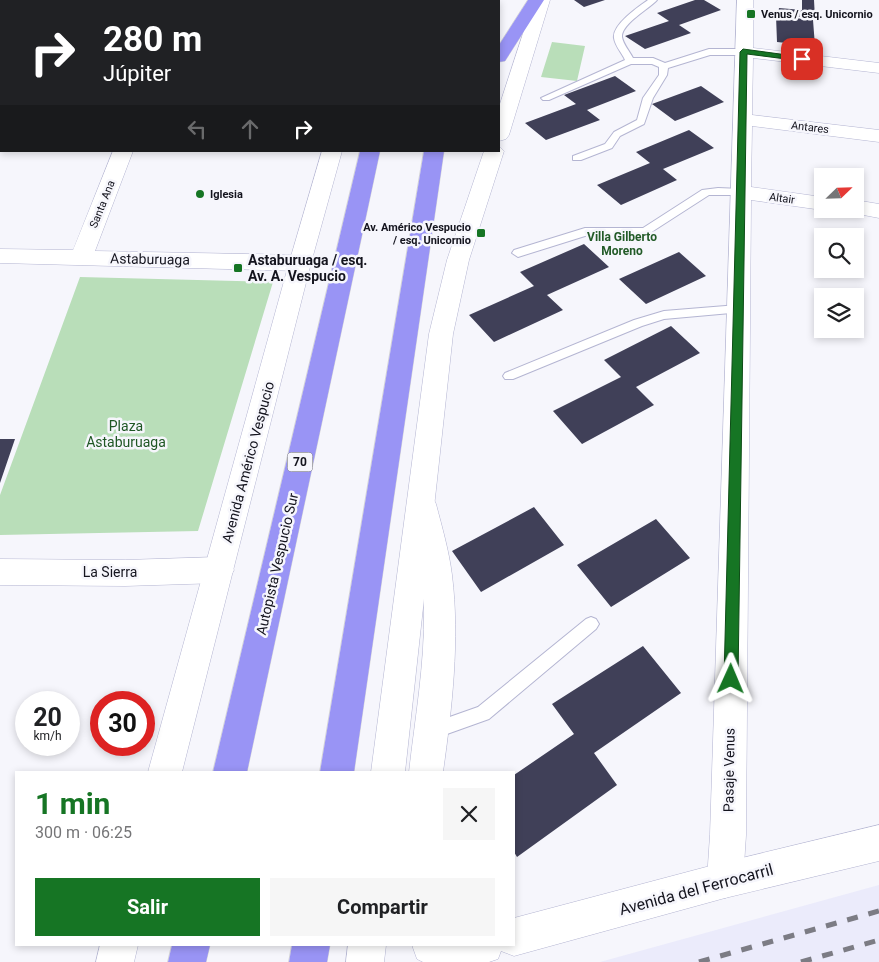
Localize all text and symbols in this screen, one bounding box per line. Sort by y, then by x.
marker: Venus / esq. Unicornio [745,8,757,20]
place label: Venus / esq. Unicornio [761,8,873,21]
text: 280 m [103,19,202,60]
icon: right [20,20,85,85]
pin [781,38,823,80]
icon: arrive [788,45,816,73]
text: Júpiter [103,61,171,86]
icon: left [183,115,211,143]
icon: ahead [236,115,264,143]
icon: right [289,115,317,143]
street label: Antares [790,119,830,136]
north arrow [814,168,864,218]
map controls [814,168,864,338]
street label: Santa Ana [87,178,118,230]
marker: Iglesia [194,188,206,200]
place label: Iglesia [210,188,243,201]
street label: Altair [768,190,796,207]
place label: Av. Américo Vespucio / esq. Unicornio [363,221,471,247]
marker: Av. Américo Vespucio / esq. Unicornio [475,227,487,239]
button: search [814,228,864,278]
district label: Villa Gilberto Moreno [587,230,657,258]
street label: Astaburuaga [110,250,190,268]
place label: Astaburuaga / esq. Av. A. Vespucio [248,252,367,284]
marker: Astaburuaga / esq. Av. A. Vespucio [232,262,244,274]
button: layers [814,288,864,338]
street label: Avenida Américo Vespucio [219,380,277,544]
park label: Plaza Astaburuaga [86,418,166,450]
road number: 70 [288,452,312,472]
street label: Autopista Vespucio Sur [253,491,301,637]
street label: La Sierra [83,564,137,580]
position arrow [704,652,756,704]
speed limit sign: 30 [90,691,155,756]
text: 20 [33,703,62,732]
street label: Pasaje Venus [720,728,738,812]
text: km/h [33,729,62,743]
text: 1 min [35,786,110,821]
button: close [443,788,495,840]
text: 300 m · 06:25 [35,823,132,842]
street label: Avenida del Ferrocarril [617,860,775,919]
button: Salir [35,878,260,936]
button: Compartir [270,878,495,936]

